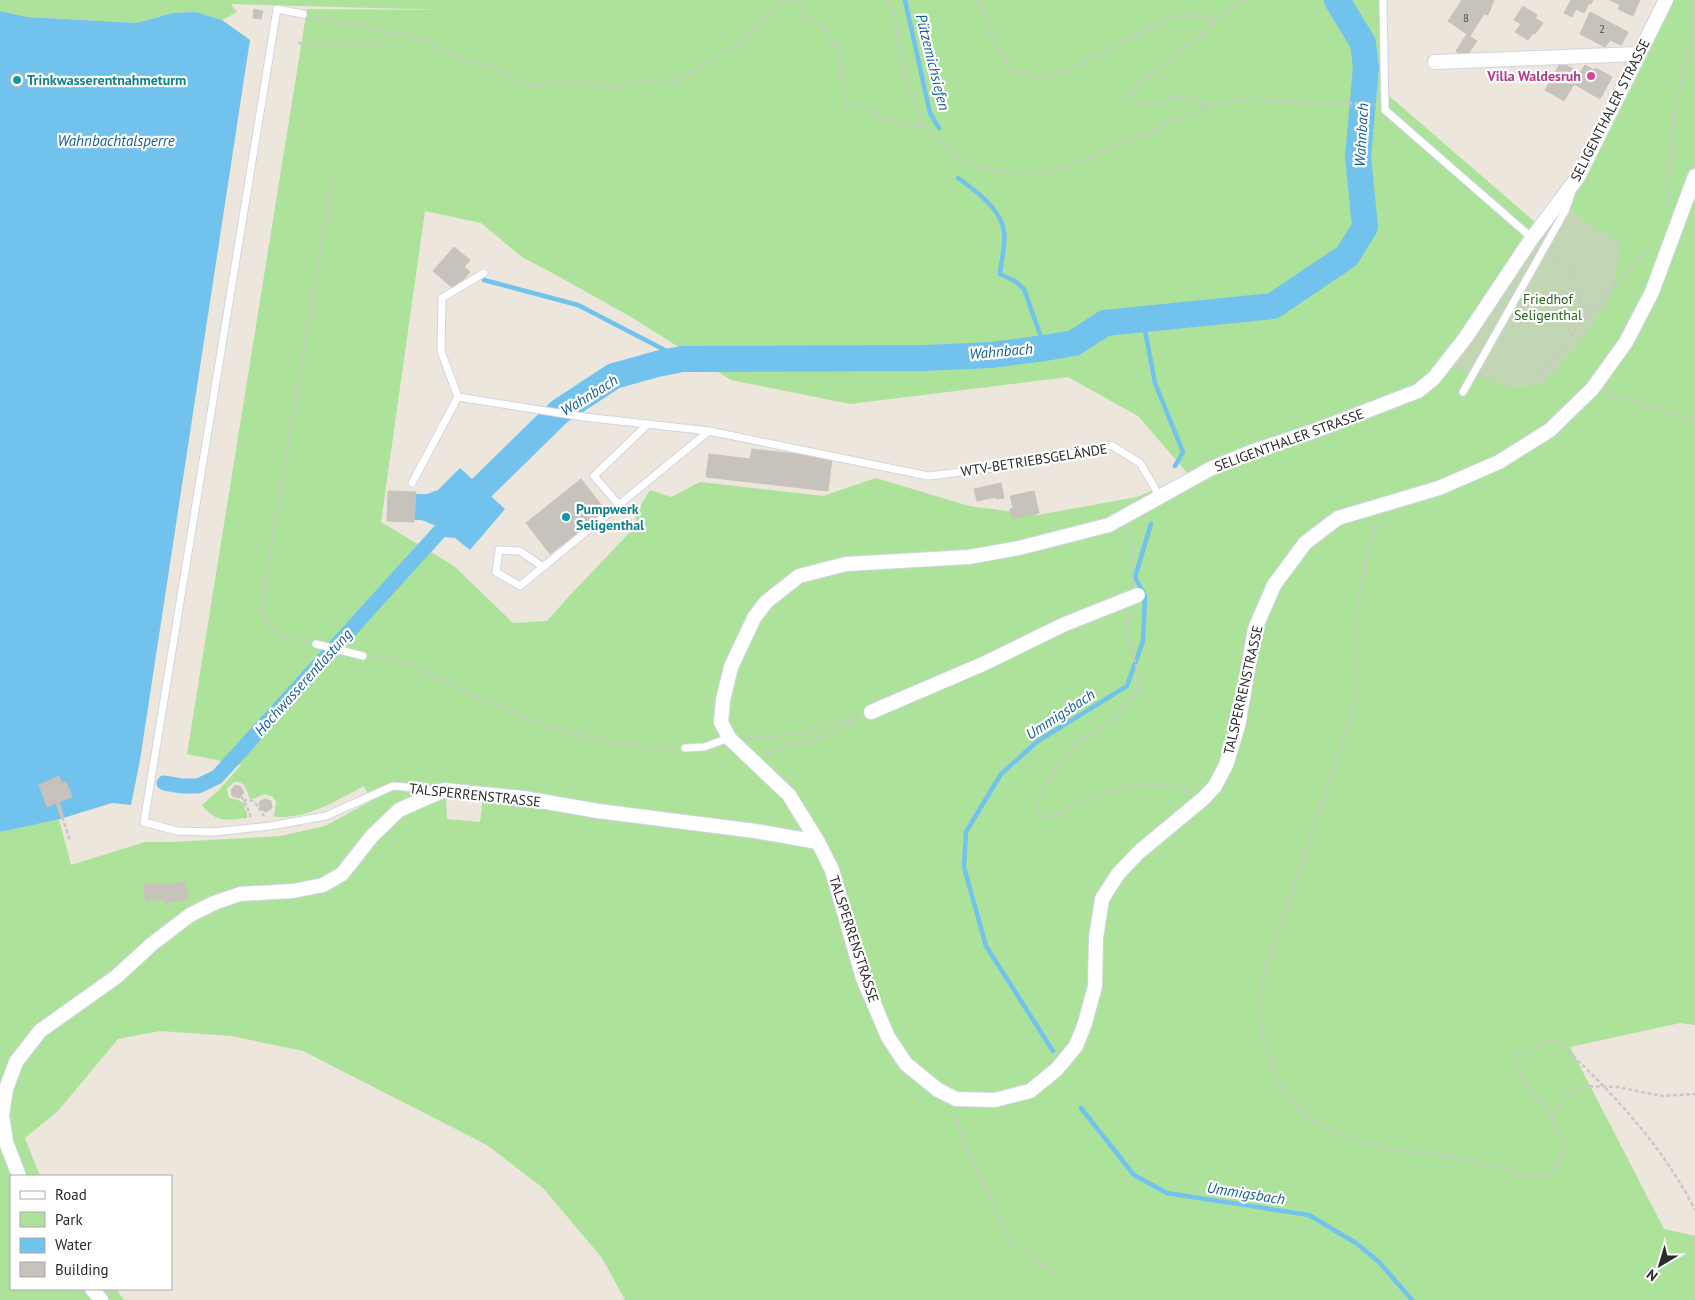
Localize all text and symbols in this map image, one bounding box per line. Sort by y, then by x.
house number: 8 [1463,11,1469,25]
water label: Pützemichsiefen [912,12,954,112]
house number: 2 [1599,22,1605,36]
street label: SELIGENTHALER STRASSE [1566,36,1654,184]
place label: Villa Waldesruh [1486,67,1581,85]
marker: Villa Waldesruh [1585,70,1597,82]
place label: Trinkwasserentnahmeturm [27,71,186,89]
marker: Trinkwasserentnahmeturm [11,74,23,86]
water label: Wahnbach [1350,103,1372,167]
water label: Wahnbachtalsperre [57,131,175,150]
park label: Friedhof Seligenthal [1514,290,1582,324]
water label: Wahnbach [968,339,1034,363]
water label: Wahnbach [557,370,621,420]
street label: SELIGENTHALER STRASSE [1212,405,1366,475]
street label: WTV-BETRIEBSGELÄNDE [959,440,1109,480]
place label: Pumpwerk Seligenthal [576,500,645,534]
marker: Pumpwerk Seligenthal [560,511,572,523]
street label: TALSPERRENSTRASSE [1219,623,1267,757]
water label: Hochwasserentlastung [250,624,356,739]
water label: Ummigsbach [1022,685,1098,743]
street label: TALSPERRENSTRASSE [408,779,542,811]
street label: TALSPERRENSTRASSE [825,873,883,1005]
legend [10,1175,172,1290]
water label: Ummigsbach [1206,1177,1287,1209]
text: Road [55,1185,87,1204]
text: Park [55,1210,83,1229]
text: Water [55,1235,92,1254]
north arrow [1635,1240,1685,1290]
text: Building [55,1260,109,1279]
text: N [1643,1265,1661,1285]

